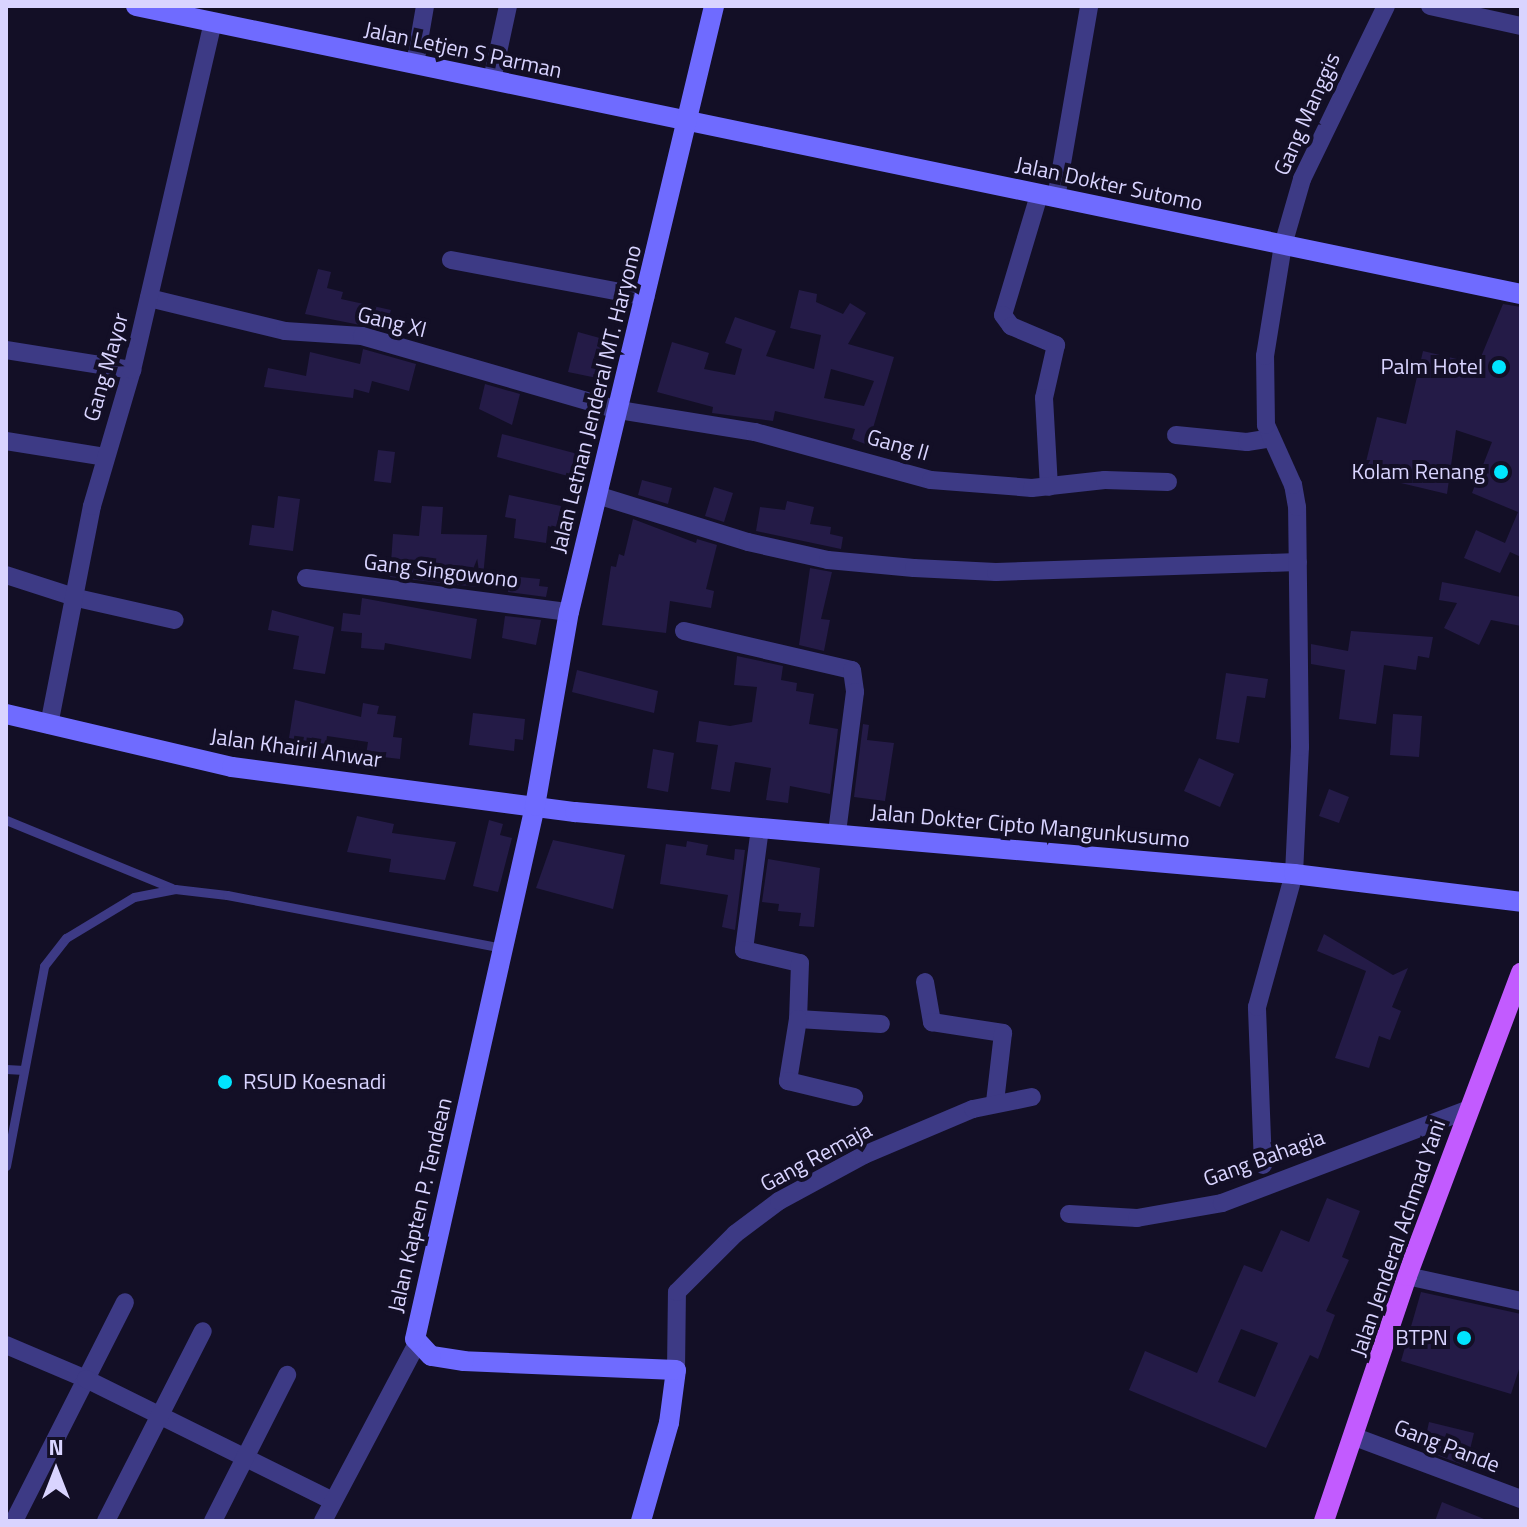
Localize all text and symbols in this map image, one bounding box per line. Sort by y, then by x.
street label: Jalan Letjen S Parman [362,16,564,84]
street label: Gang Manggis [1268,49,1346,179]
street label: Jalan Dokter Sutomo [1013,151,1205,217]
street label: Jalan Letnan Jenderal MT. Haryono [545,242,647,556]
street label: Gang XI [355,301,429,343]
street label: Gang Mayor [78,310,134,424]
place label: Palm Hotel [1381,354,1483,380]
marker: Palm Hotel [1490,358,1508,376]
street label: Gang II [864,424,932,466]
place label: Kolam Renang [1351,459,1485,485]
marker: Kolam Renang [1492,463,1510,481]
street label: Gang Singowono [362,548,520,594]
street label: Jalan Khairil Anwar [209,723,383,773]
street label: Jalan Dokter Cipto Mangunkusumo [869,799,1191,853]
place label: RSUD Koesnadi [243,1069,386,1095]
marker: RSUD Koesnadi [214,1071,236,1093]
street label: Jalan Kapten P. Tendean [382,1095,458,1315]
street label: Jalan Jenderal Achmad Yani [1345,1116,1451,1360]
street label: Gang Remaja [756,1117,876,1197]
street label: Gang Bahagia [1200,1124,1328,1192]
place label: BTPN [1395,1325,1448,1351]
marker: BTPN [1455,1329,1473,1347]
street label: Gang Pande [1390,1414,1504,1478]
text: N [48,1430,64,1464]
north arrow [16,1431,96,1511]

